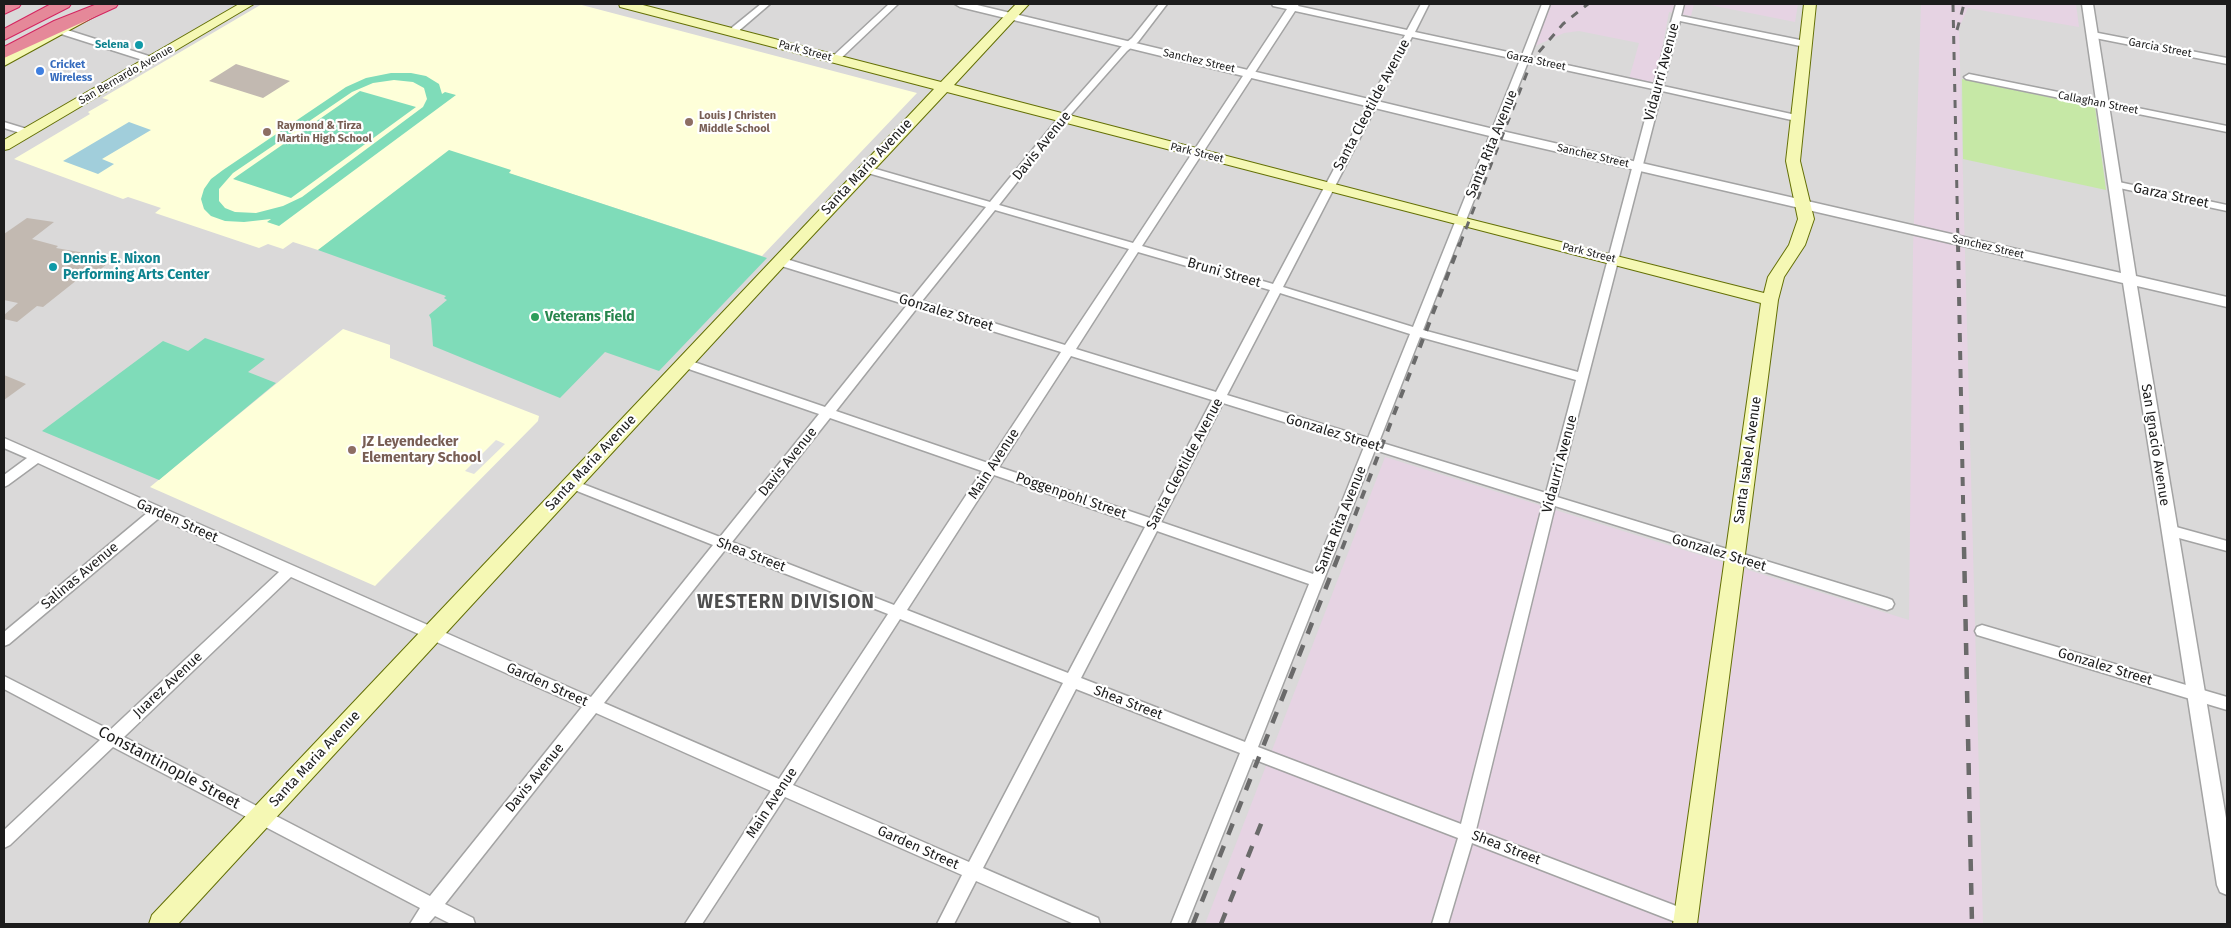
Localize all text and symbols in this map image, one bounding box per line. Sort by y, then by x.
street label: Vidaurri Avenue [1641,21,1683,123]
street label: Garcia Street [2127,35,2193,61]
street label: Santa Cleotilde Avenue [1330,36,1414,174]
place label: Selena [95,38,129,52]
street label: Park Street [777,38,833,64]
marker: Selena [133,39,145,51]
street label: San Bernardo Avenue [76,43,176,107]
street label: Sanchez Street [1162,46,1236,76]
street label: Garza Street [1505,48,1567,74]
place label: Cricket Wireless [50,58,92,84]
marker: Cricket Wireless [34,65,46,77]
street label: Santa Rita Avenue [1463,88,1521,200]
street label: Callaghan Street [2057,89,2139,117]
street label: Davis Avenue [1009,108,1075,184]
place label: Louis J Christen Middle School [699,109,776,135]
street label: Santa Maria Avenue [818,115,916,219]
marker: Louis J Christen Middle School [683,116,695,128]
place label: Raymond & Tirza Martin High School [277,119,372,145]
marker: Raymond & Tirza Martin High School [261,126,273,138]
street label: Park Street [1169,140,1225,166]
street label: Sanchez Street [1556,141,1630,171]
street label: Garza Street [2132,180,2210,212]
street label: Sanchez Street [1951,232,2025,262]
street label: Park Street [1561,240,1617,266]
place label: Dennis E. Nixon Performing Arts Center [63,251,209,284]
street label: Bruni Street [1185,254,1263,292]
marker: Dennis E. Nixon Performing Arts Center [47,261,59,273]
street label: Gonzalez Street [897,291,995,335]
place label: Veterans Field [545,309,635,325]
marker: Veterans Field [529,311,541,323]
street label: San Ignacio Avenue [2137,383,2173,507]
street label: Santa Cleotilde Avenue [1143,395,1227,533]
street label: Santa Isabel Avenue [1731,395,1765,525]
street label: Santa Maria Avenue [542,411,640,515]
street label: Gonzalez Street [1284,411,1382,455]
street label: Vidaurri Avenue [1539,413,1581,515]
street label: Davis Avenue [755,424,821,500]
street label: Main Avenue [965,426,1023,502]
place label: JZ Leyendecker Elementary School [362,434,481,467]
marker: JZ Leyendecker Elementary School [346,444,358,456]
street label: Santa Rita Avenue [1312,464,1370,576]
street label: Poggenpohl Street [1013,469,1129,523]
street label: Garden Street [134,496,220,546]
street label: Gonzalez Street [1670,531,1768,575]
street label: Shea Street [714,534,788,576]
street label: Salinas Avenue [38,539,122,613]
district label: WESTERN DIVISION [695,592,877,614]
street label: Gonzalez Street [2056,645,2154,689]
street label: Juarez Avenue [130,649,206,721]
street label: Garden Street [504,660,590,710]
street label: Shea Street [1091,682,1165,724]
street label: Santa Maria Avenue [266,707,364,811]
street label: Constantinople Street [95,722,243,814]
street label: Davis Avenue [502,740,568,816]
street label: Main Avenue [743,765,801,841]
street label: Garden Street [875,823,961,873]
street label: Shea Street [1469,827,1543,869]

